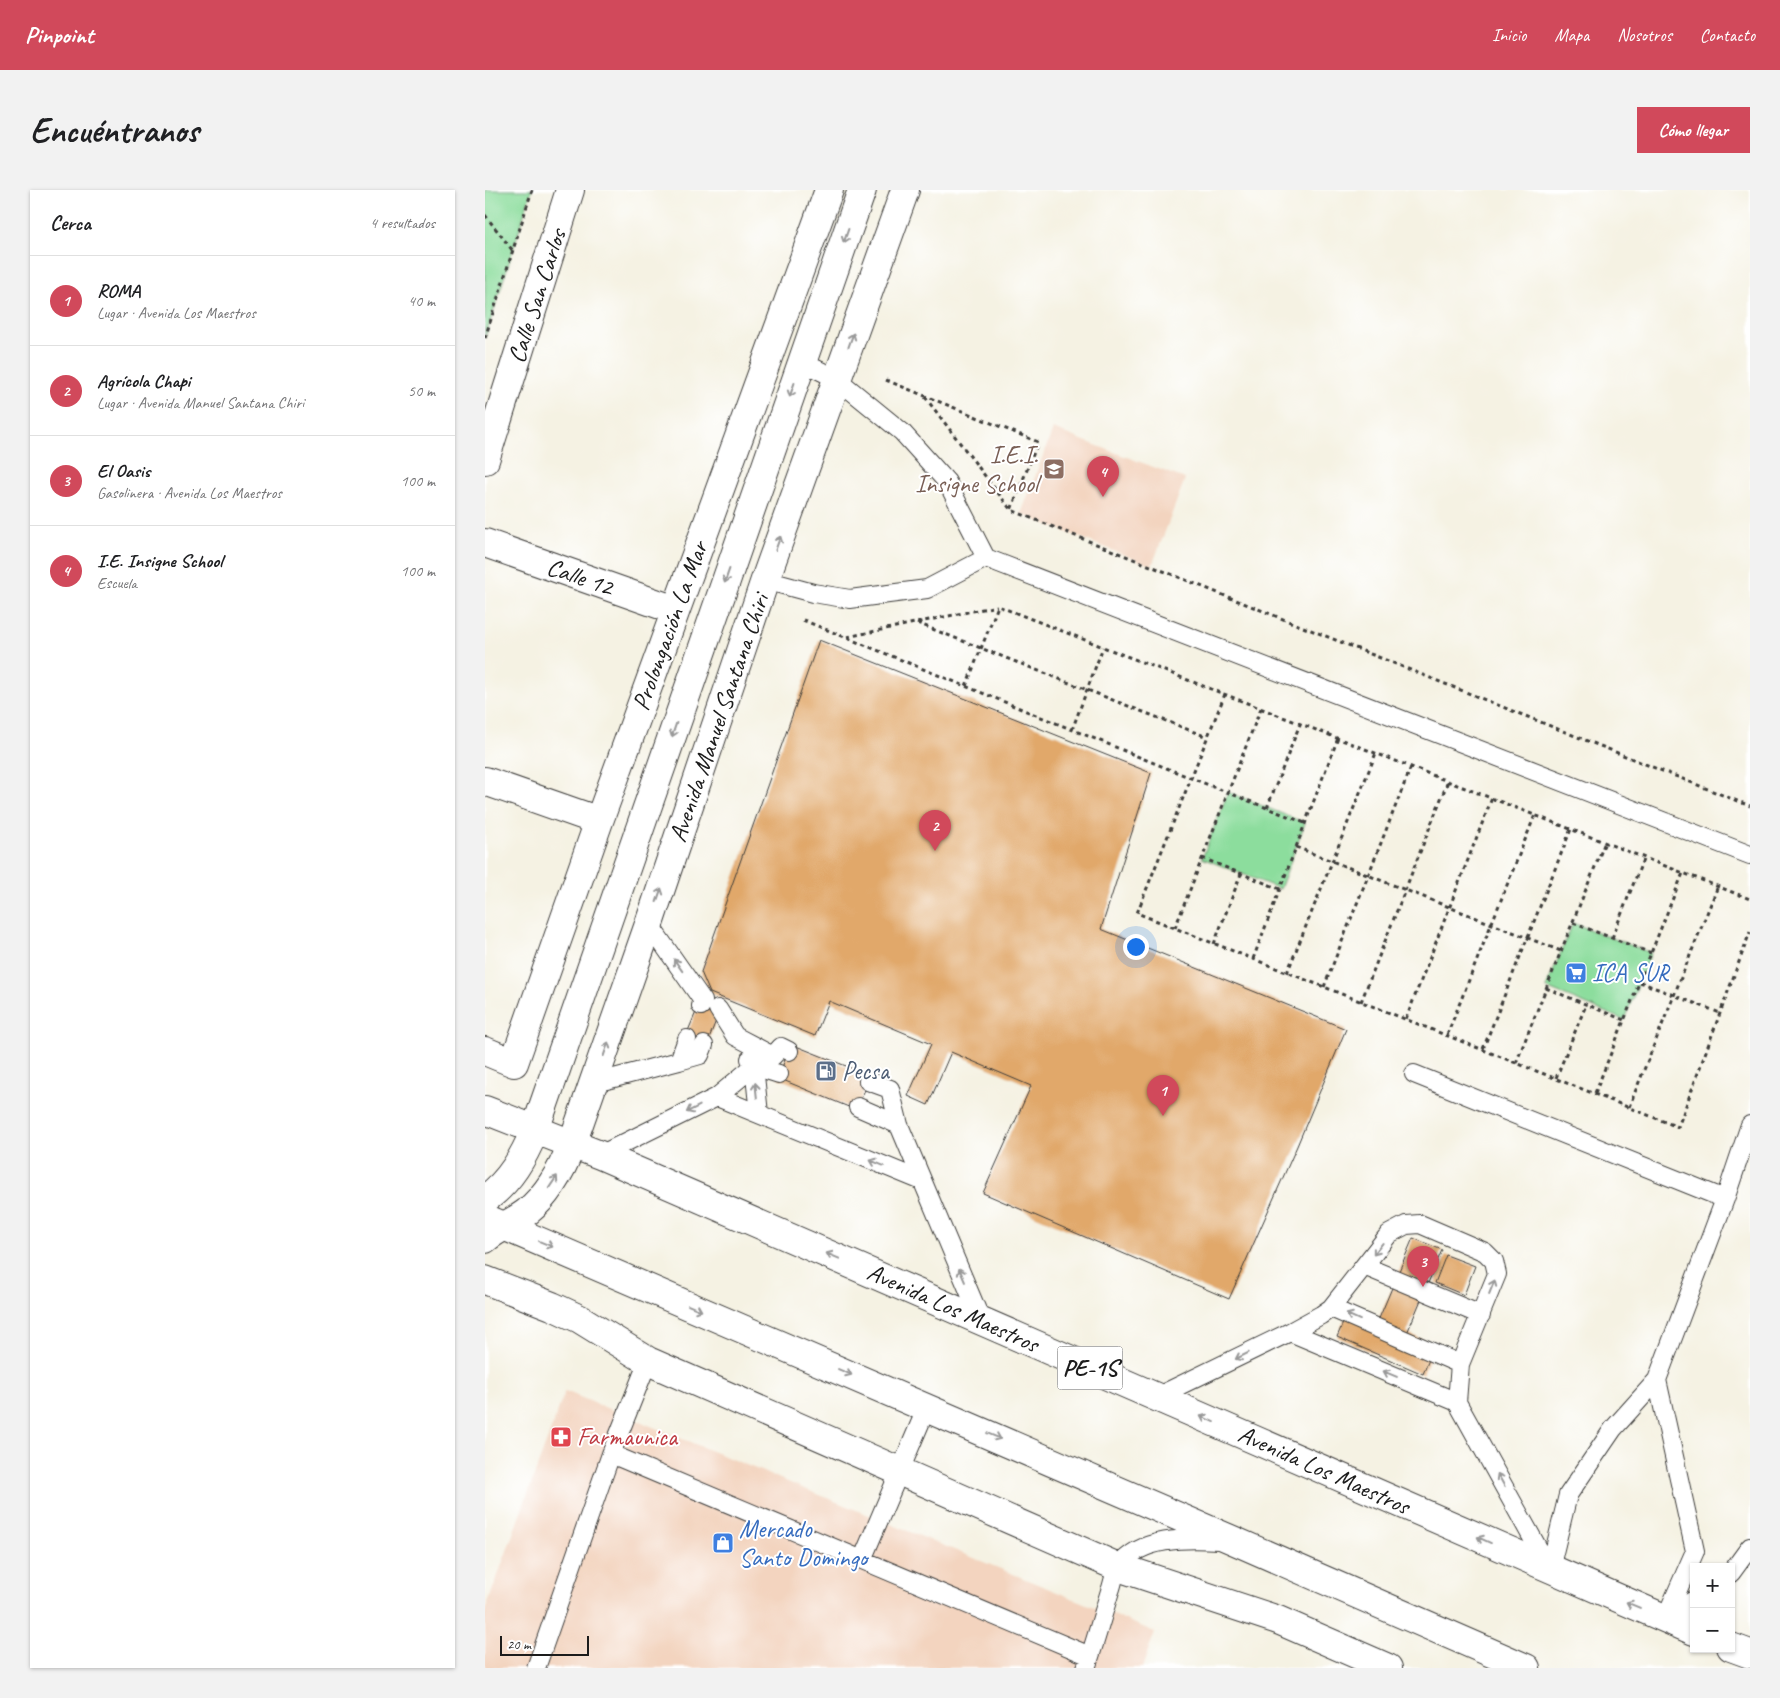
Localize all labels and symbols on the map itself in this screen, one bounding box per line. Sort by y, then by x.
street label: Calle San Carlos [500,223,574,367]
one-way arrow [840,228,850,244]
one-way arrow [847,333,856,349]
one-way arrow [787,381,796,397]
place label: I.E.I. Insigne School [915,439,1043,500]
pin: 4 [1087,456,1119,497]
school or university icon: I.E.I. Insigne School [1042,457,1066,481]
street label: Prolongación La Mar [625,535,716,715]
one-way arrow [774,535,783,551]
street label: Calle 12 [543,551,619,604]
one-way arrow [722,568,732,584]
street label: Avenida Manuel Santana Chiri [662,587,778,846]
one-way arrow [669,721,678,737]
pin: 2 [919,810,951,851]
one-way arrow [655,888,664,904]
your location [1123,934,1149,960]
place label: ICA SUR [1592,957,1671,989]
one-way arrow [673,958,683,972]
supermarket icon: ICA SUR [1564,961,1588,985]
one-way arrow [602,1041,612,1057]
place label: Pecsa [842,1055,891,1087]
fuel station icon: Pecsa [814,1059,838,1083]
pin: 1 [1147,1075,1179,1116]
one-way arrow [752,1082,761,1098]
one-way arrow [686,1105,701,1114]
one-way arrow [870,1157,885,1167]
one-way arrow [548,1175,558,1189]
one-way arrow [538,1239,553,1249]
one-way arrow [1372,1242,1383,1255]
pin: 3 [1407,1246,1439,1287]
one-way arrow [826,1250,841,1260]
street label: Avenida Los Maestros [862,1256,1046,1361]
one-way arrow [956,1268,966,1283]
one-way arrow [1488,1280,1497,1295]
one-way arrow [687,1303,702,1313]
one-way arrow [1346,1312,1361,1322]
road number: PE-1S [1057,1346,1123,1390]
one-way arrow [1234,1351,1249,1361]
one-way arrow [836,1368,852,1377]
one-way arrow [1383,1368,1398,1378]
one-way arrow [1199,1414,1214,1423]
street label: Avenida Los Maestros [1233,1418,1417,1523]
place label: Farmaunica [577,1421,679,1453]
pharmacy icon: Farmaunica [549,1425,573,1449]
one-way arrow [986,1432,1001,1442]
one-way arrow [1495,1474,1505,1488]
place label: Mercado Santo Domingo [739,1513,870,1574]
shop icon: Mercado Santo Domingo [711,1531,735,1555]
one-way arrow [1477,1535,1492,1545]
one-way arrow [1626,1599,1641,1609]
scale bar [500,1633,589,1656]

